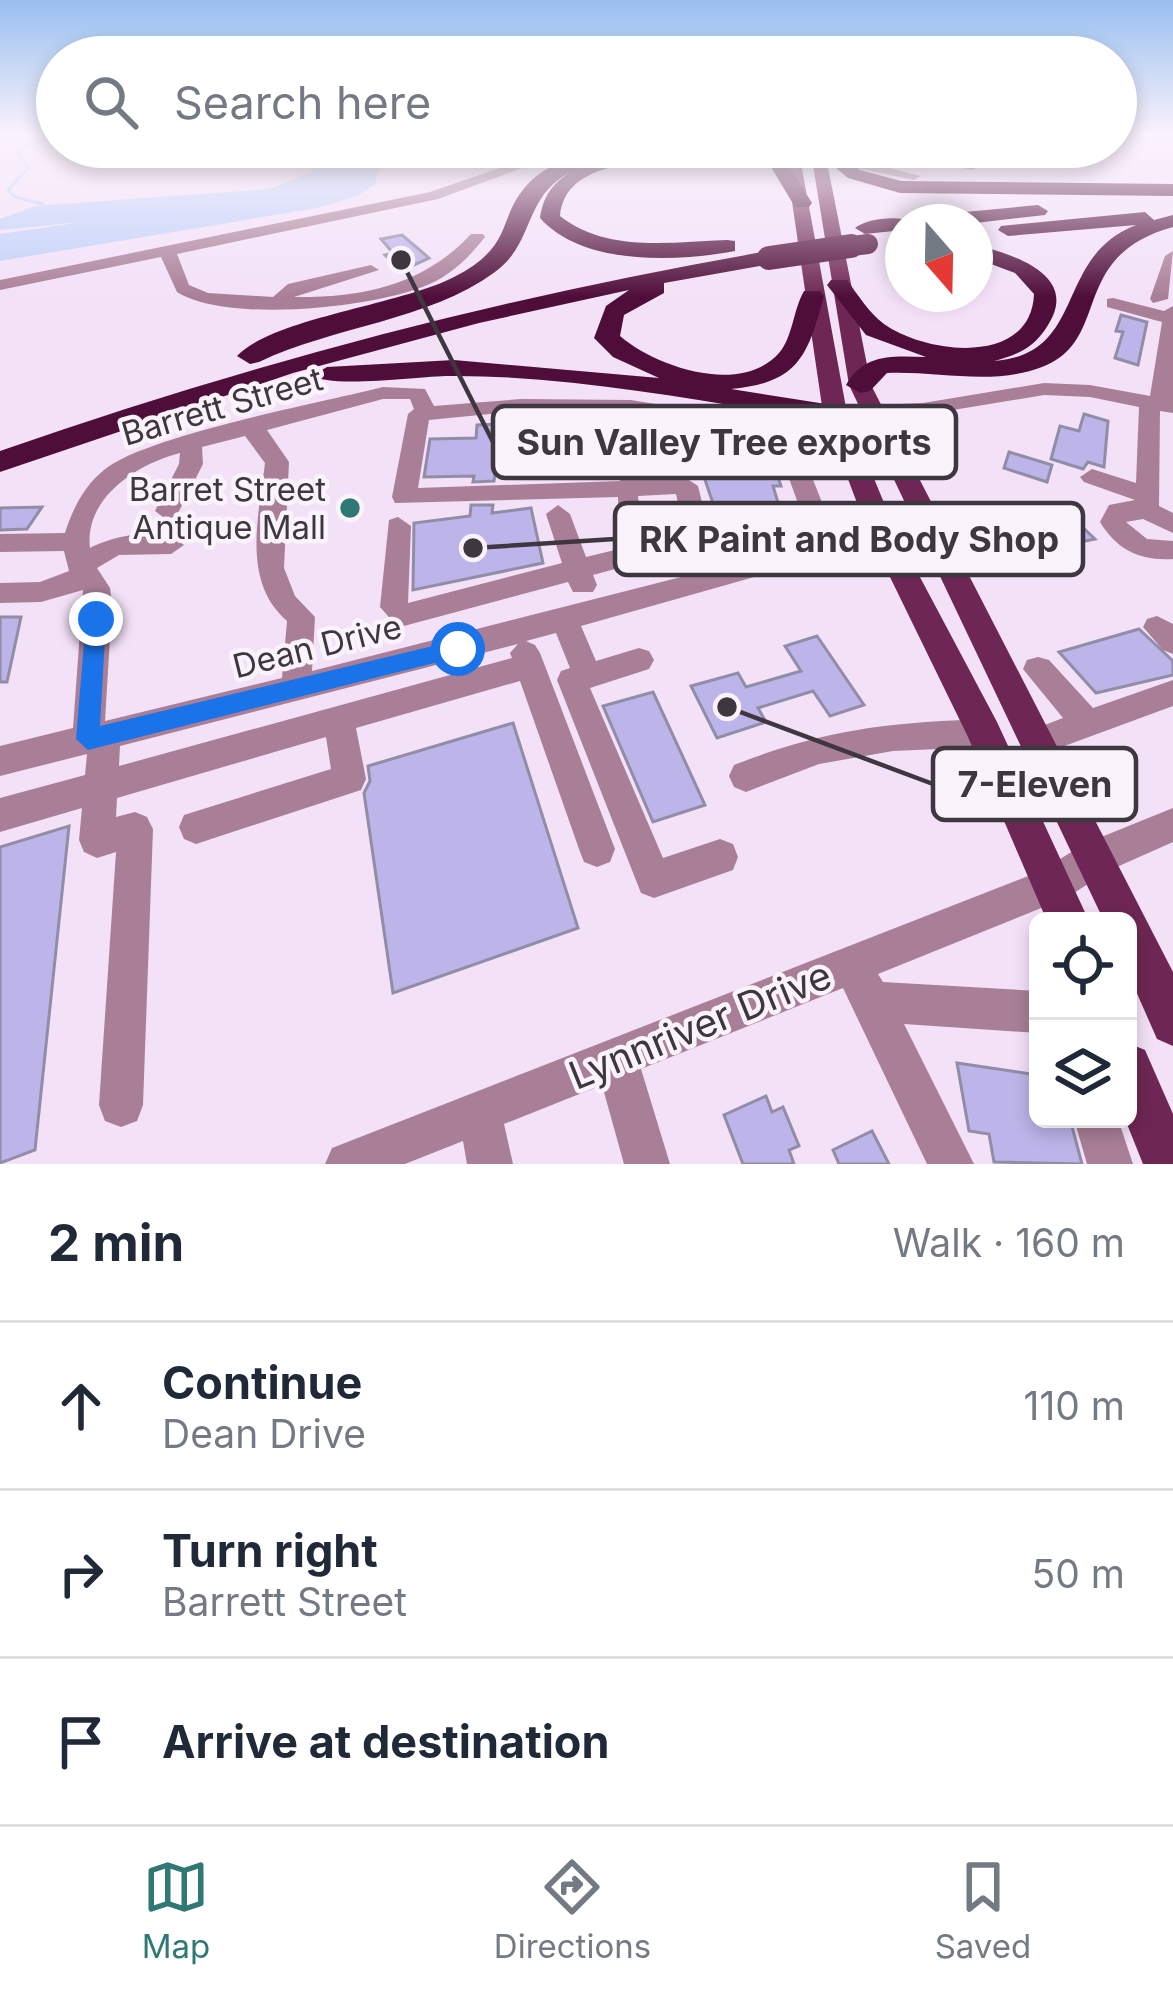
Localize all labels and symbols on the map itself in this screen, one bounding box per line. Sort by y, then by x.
north arrow [885,204,993,312]
street label: Barrett Street [117,358,327,454]
callout: Sun Valley Tree exports [493,406,956,478]
text: Sun Valley Tree exports [516,420,932,464]
place label: Barret Street Antique Mall [129,469,326,547]
marker: Barret Street Antique Mall [337,495,363,521]
callout: RK Paint and Body Shop [615,503,1083,575]
text: RK Paint and Body Shop [639,517,1059,561]
route end [69,592,123,646]
street label: Dean Drive [228,606,406,686]
route start [431,622,485,676]
callout: 7-Eleven [933,748,1136,820]
text: 7-Eleven [958,762,1113,806]
street label: Lynnriver Drive [562,951,838,1098]

